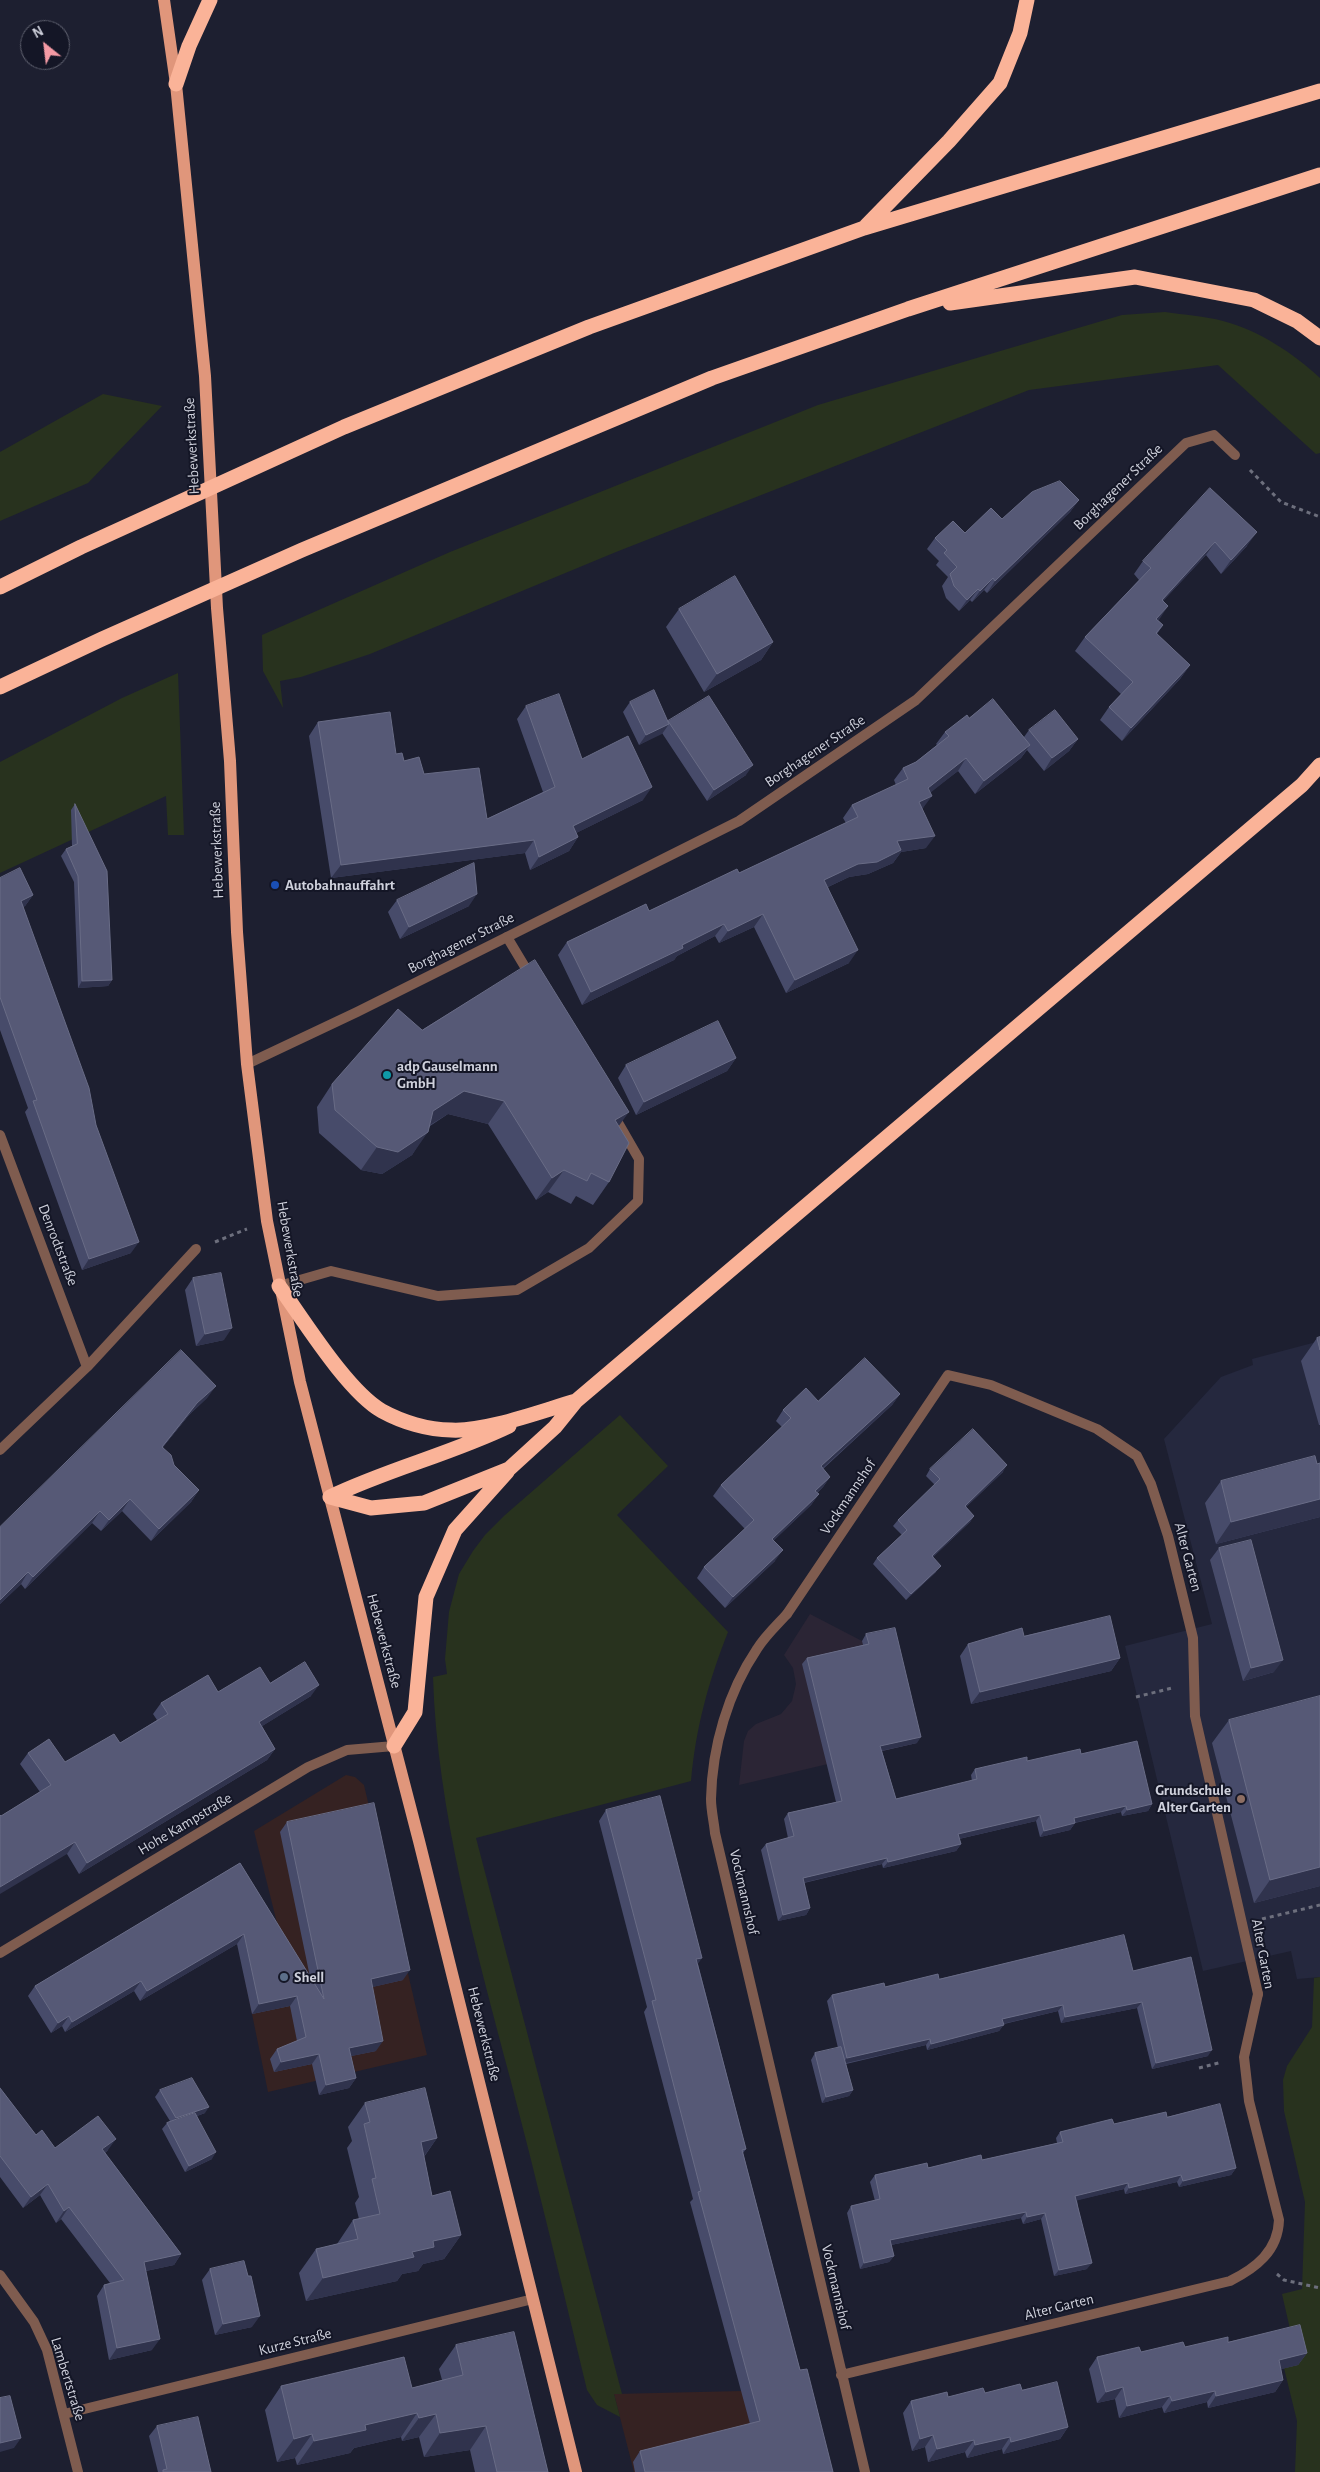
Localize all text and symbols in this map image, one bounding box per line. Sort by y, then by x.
north arrow [20,20,70,70]
text: N [31,24,46,41]
street label: Hebewerkstraße [180,397,204,495]
street label: Borghagener Straße [1070,440,1166,534]
street label: Borghagener Straße [762,711,868,791]
street label: Hebewerkstraße [206,801,228,899]
place label: Autobahnauffahrt [285,876,395,894]
marker: Autobahnauffahrt [269,879,281,891]
street label: Borghagener Straße [405,908,517,978]
place label: adp Gauselmann GmbH [397,1057,498,1092]
marker: adp Gauselmann GmbH [381,1069,393,1081]
street label: Hebewerkstraße [273,1200,307,1298]
street label: Denrodtstraße [34,1202,82,1288]
street label: Vockmannshof [816,1456,880,1538]
street label: Alter Garten [1170,1520,1206,1594]
street label: Hebewerkstraße [363,1592,405,1690]
place label: Grundschule Alter Garten [1155,1781,1231,1816]
street label: Hohe Kampstraße [135,1789,235,1859]
marker: Grundschule Alter Garten [1235,1793,1247,1805]
street label: Vockmannshof [725,1848,763,1936]
street label: Alter Garten [1247,1917,1279,1991]
place label: Shell [294,1968,324,1986]
marker: Shell [278,1971,290,1983]
street label: Hebewerkstraße [464,1985,504,2083]
street label: Vockmannshof [817,2243,855,2331]
street label: Alter Garten [1022,2290,1096,2324]
street label: Kurze Straße [257,2324,333,2360]
street label: Lambertstraße [47,2335,89,2423]

